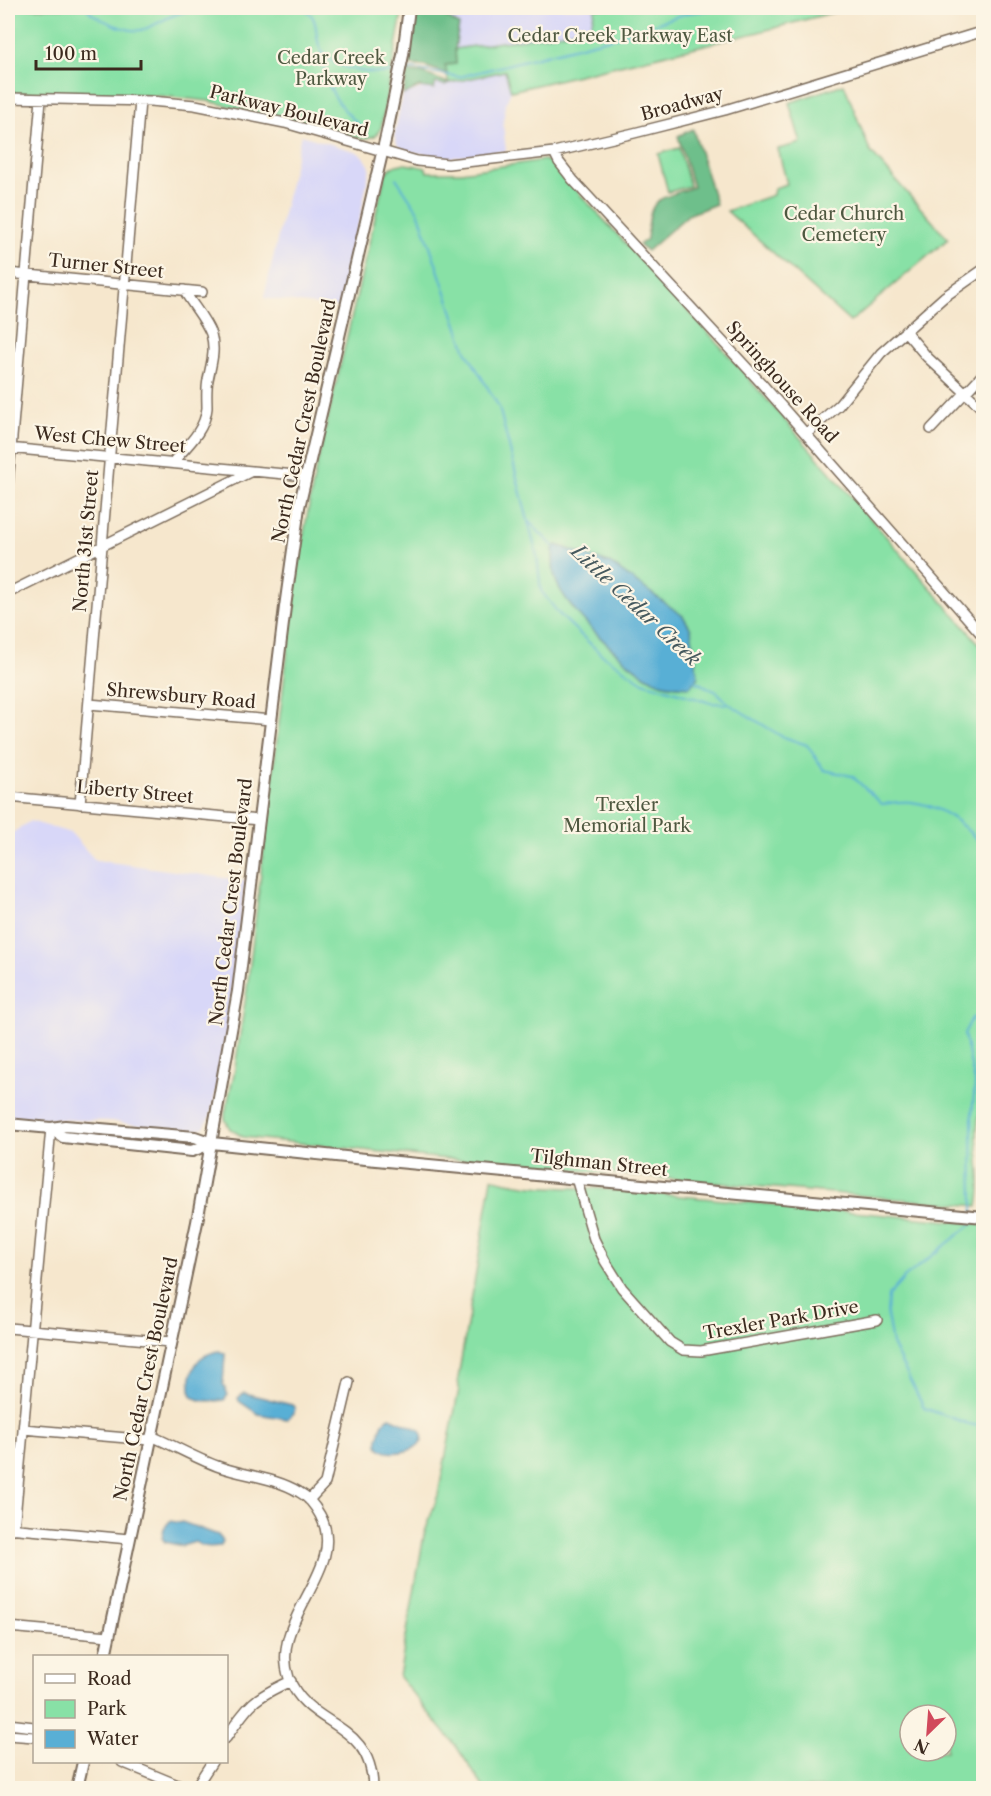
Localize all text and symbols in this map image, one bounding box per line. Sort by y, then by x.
park label: Cedar Creek Parkway East [507,25,733,47]
scale bar [36,33,141,71]
text: 100 m [45,43,97,65]
park label: Cedar Creek Parkway [277,47,387,90]
street label: Parkway Boulevard [207,81,371,141]
street label: Broadway [638,82,727,126]
park label: Cedar Church Cemetery [784,203,904,246]
street label: Turner Street [47,249,165,283]
street label: North Cedar Crest Boulevard [267,297,341,545]
street label: Springhouse Road [722,317,842,447]
street label: West Chew Street [32,422,187,458]
street label: North 31st Street [69,468,103,613]
water label: Little Cedar Creek [565,538,706,671]
street label: Shrewsbury Road [105,679,257,713]
street label: Liberty Street [76,776,195,808]
street label: North Cedar Crest Boulevard [205,777,257,1027]
park label: Trexler Memorial Park [563,794,692,837]
street label: Tilghman Street [529,1145,669,1181]
street label: North Cedar Crest Boulevard [109,1255,183,1503]
street label: Trexler Park Drive [702,1296,860,1344]
legend [33,1655,228,1763]
text: Road [87,1668,132,1690]
text: Park [87,1698,128,1720]
north arrow [898,1703,958,1763]
text: Water [86,1728,139,1750]
text: N [911,1735,932,1759]

